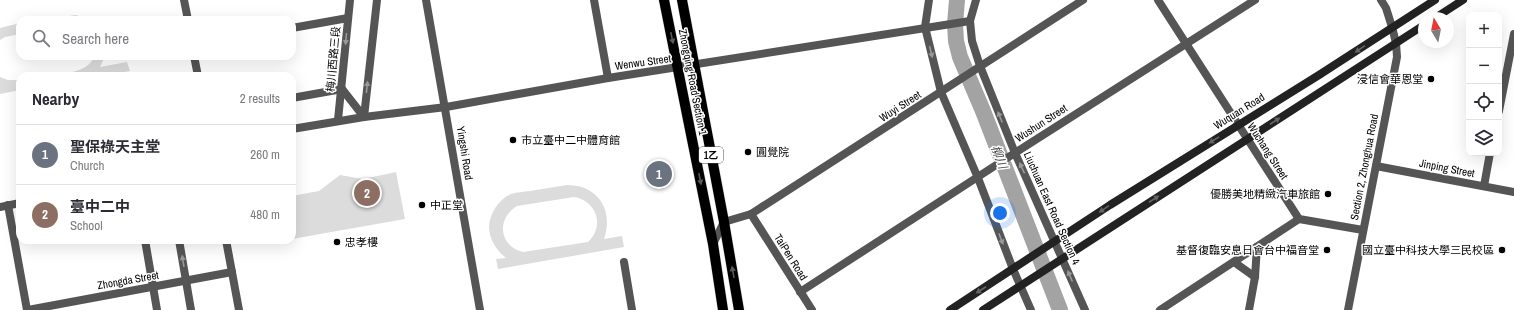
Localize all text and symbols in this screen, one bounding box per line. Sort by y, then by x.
north arrow [1418,12,1454,48]
map controls [1466,12,1502,156]
button: + [1466,12,1502,48]
search box [16,16,296,60]
street label: 梅川西路三段 [323,26,343,92]
icon: search [30,27,52,49]
text: Search here [62,28,129,49]
street label: Zhongqing Road Section 1 [676,28,710,136]
one-way arrow [670,32,676,44]
one-way arrow [343,33,350,45]
one-way arrow [1354,45,1365,52]
one-way arrow [929,46,935,58]
button: − [1466,48,1502,84]
street label: Wenwu Street [614,51,672,73]
place label: 浸信會華恩堂 [1357,72,1423,86]
marker: 浸信會華恩堂 [1426,74,1436,84]
one-way arrow [364,81,370,93]
button: locate [1466,84,1502,120]
text: Nearby [32,87,79,110]
street label: Wuyi Street [876,87,924,125]
text: 2 results [240,90,280,107]
street label: Wuquan Road [1211,90,1267,132]
street label: Wushun Street [1012,101,1070,145]
one-way arrow [997,110,1003,122]
street label: Section 2, Zhonghua Road [1347,113,1381,221]
one-way arrow [1270,117,1280,125]
street label: Wuchang Street [1245,120,1292,182]
button: layers [1466,120,1502,156]
street label: Yingshi Road [454,125,476,181]
place label: 市立臺中二中體育館 [521,133,620,147]
marker: 市立臺中二中體育館 [508,135,518,145]
text: 聖保祿天主堂 [70,136,160,157]
one-way arrow [1209,136,1219,144]
water label: 柳川 [987,143,1011,173]
place label: 圓覺院 [756,145,789,159]
text: 1 [42,146,48,163]
text: 260 m [250,146,280,163]
road number: 1乙 [699,147,723,163]
marker: 圓覺院 [743,147,753,157]
street label: Liuchuan East Road Section 4 [1021,149,1083,267]
street label: Jinping Street [1418,156,1476,180]
text: Church [70,157,104,174]
pin: 1 [646,159,672,189]
one-way arrow [1018,161,1024,173]
one-way arrow [697,173,703,186]
pin: 2 [354,178,380,208]
place label: 優勝美地精緻汽車旅館 [1210,187,1320,201]
marker: 優勝美地精緻汽車旅館 [1323,189,1333,199]
one-way arrow [1149,195,1159,203]
text: 臺中二中 [70,196,130,217]
place label: 中正堂 [430,198,463,212]
marker: 中正堂 [417,200,427,210]
your location [990,203,1010,223]
one-way arrow [1098,205,1109,213]
text: 2 [42,206,48,223]
text: 480 m [250,206,280,223]
text: School [70,217,103,234]
street label: TaiPen Road [771,231,811,283]
one-way arrow [999,233,1005,245]
place label: 忠孝樓 [345,235,378,249]
marker: 忠孝樓 [332,237,342,247]
place label: 基督復臨安息日會台中福音堂 [1176,243,1319,257]
place label: 國立臺中科技大學三民校區 [1362,243,1494,257]
marker: 基督復臨安息日會台中福音堂 [1322,245,1332,255]
marker: 國立臺中科技大學三民校區 [1497,245,1507,255]
one-way arrow [179,255,185,267]
one-way arrow [730,265,736,278]
street label: Zhongda Street [96,268,160,292]
one-way arrow [1067,270,1073,281]
one-way arrow [975,286,987,293]

